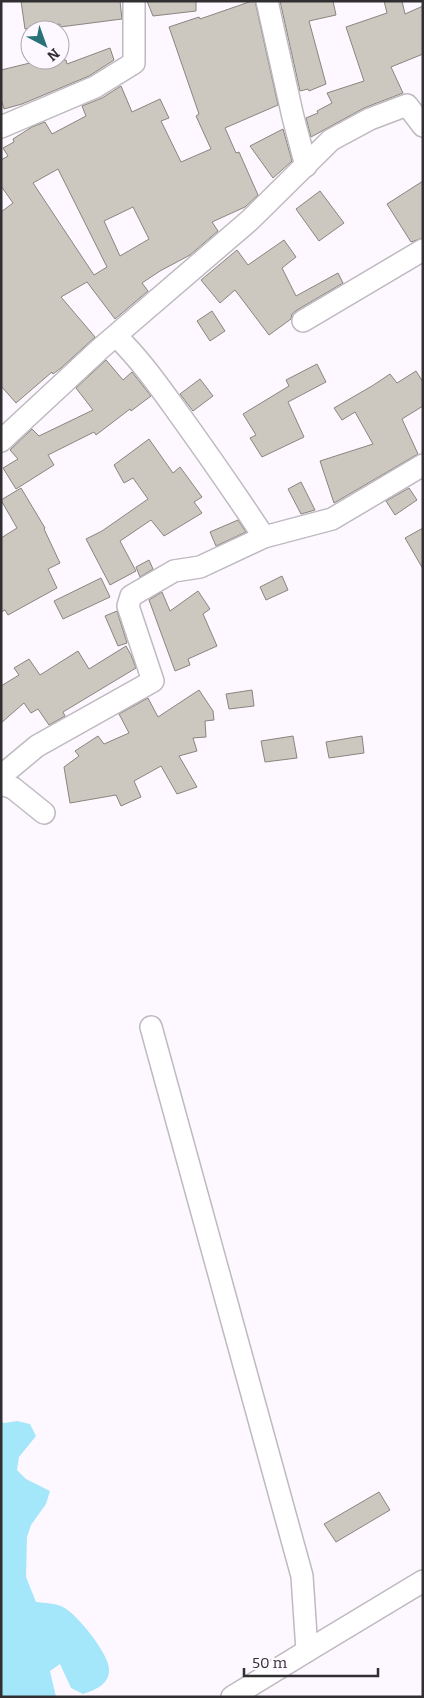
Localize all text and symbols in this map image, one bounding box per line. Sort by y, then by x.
north arrow [20,20,70,70]
text: N [43,44,63,65]
scale bar [244,1646,378,1678]
text: 50 m [252,1654,288,1672]

